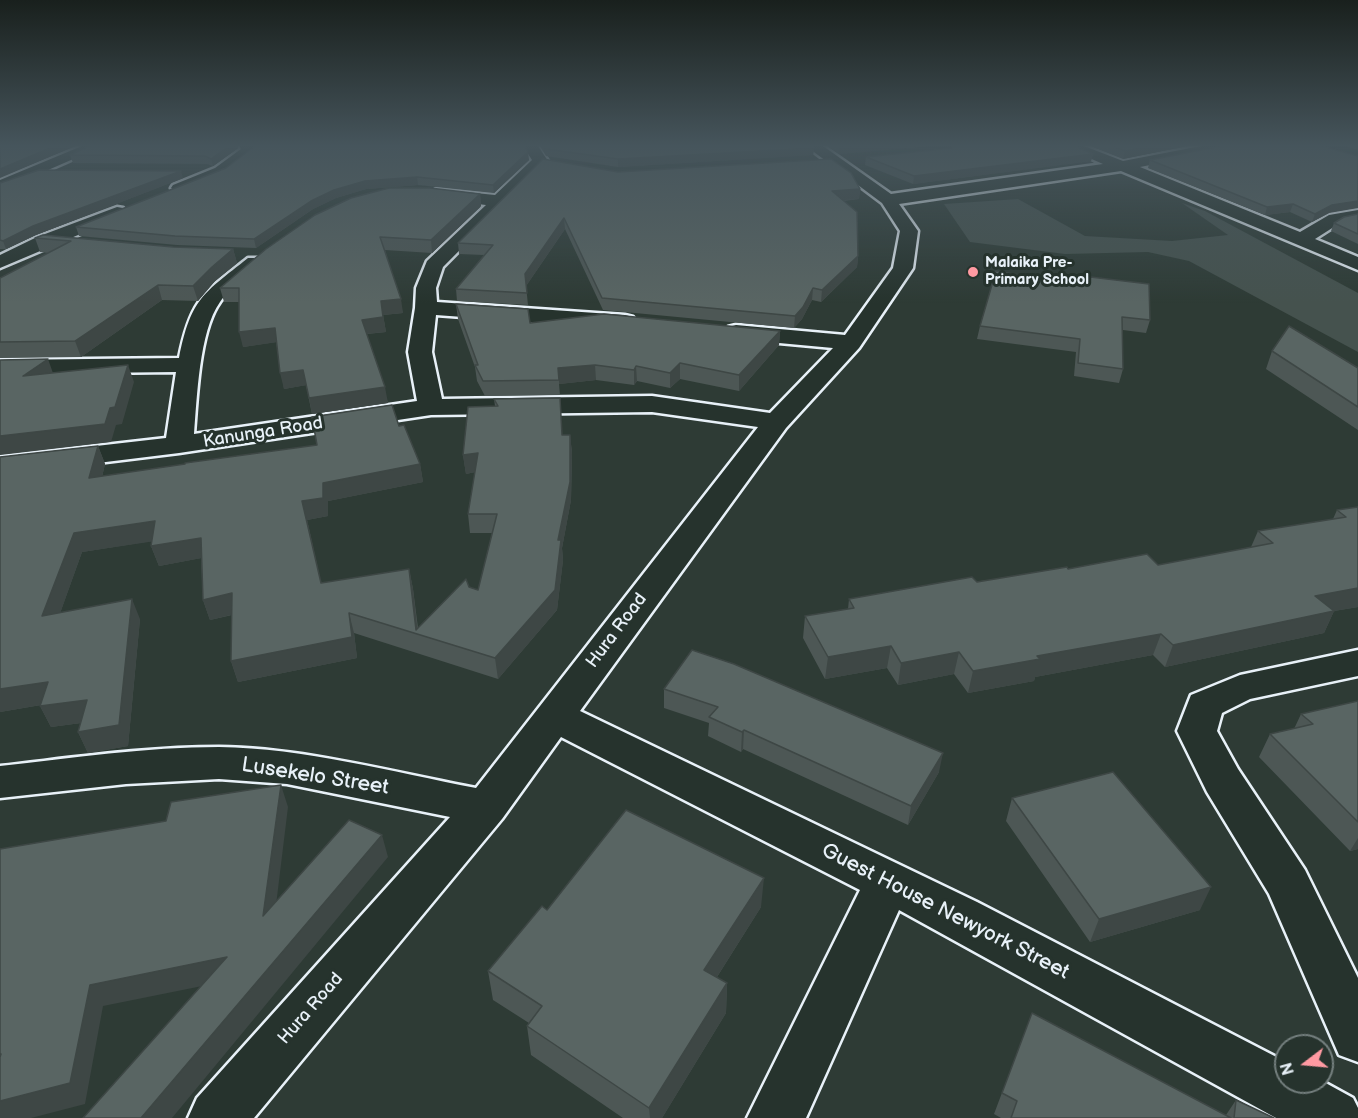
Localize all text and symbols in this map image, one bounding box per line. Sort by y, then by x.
place label: Malaika Pre- Primary School [985,254,1089,289]
marker: Malaika Pre- Primary School [966,265,980,279]
street label: Kanunga Road [202,413,324,453]
street label: Hura Road [582,589,652,673]
street label: Lusekelo Street [240,753,390,801]
street label: Guest House Newyork Street [817,838,1073,986]
street label: Hura Road [274,969,348,1049]
north arrow [1274,1034,1334,1094]
text: N [1277,1060,1299,1077]

